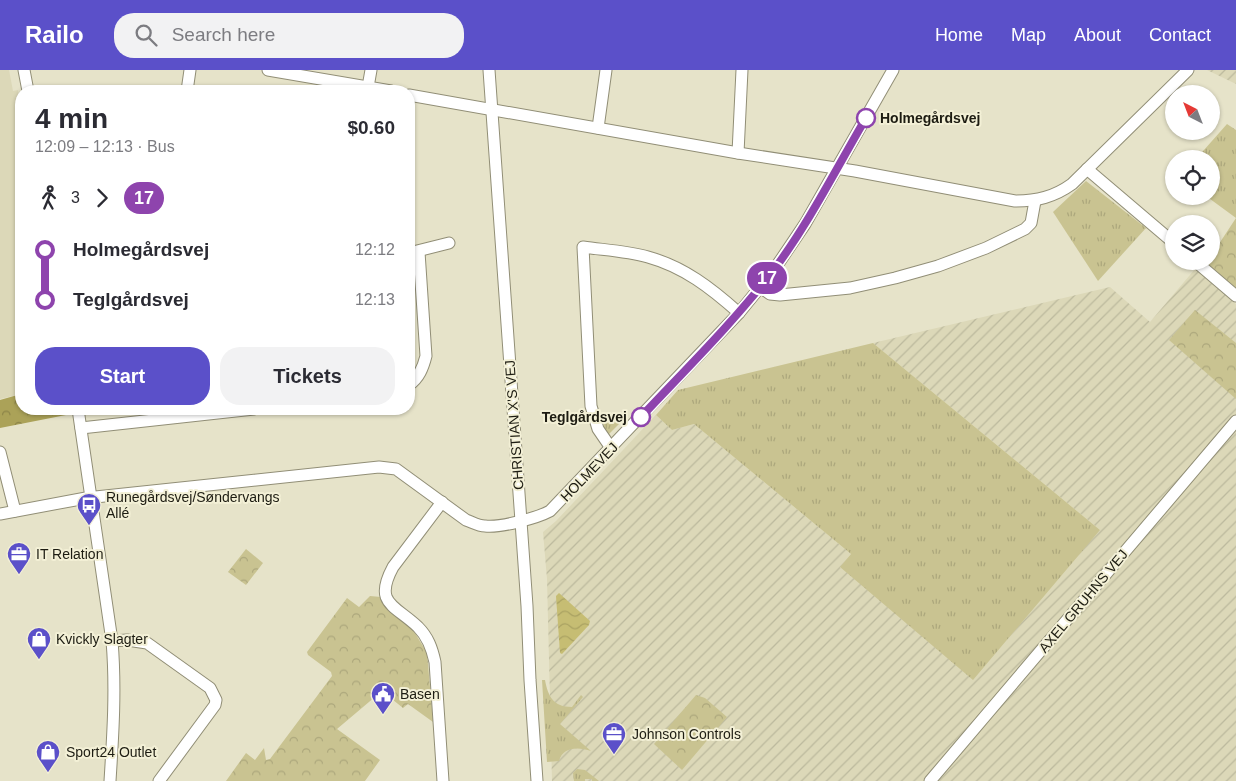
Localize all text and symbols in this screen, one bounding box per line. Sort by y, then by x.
search box [114,13,464,58]
text: Railo [25,21,84,48]
icon: search [132,21,160,49]
text: Search here [172,24,275,45]
text: Home [935,25,983,45]
text: Map [1011,25,1046,45]
text: About [1074,25,1121,45]
text: Contact [1149,25,1211,45]
north arrow [1165,85,1220,140]
map controls [1165,85,1220,270]
text: 4 min [35,103,108,134]
marker: Holmegårdsvej [856,108,876,128]
place label: Holmegårdsvej [880,110,980,126]
text: $0.60 [347,117,395,138]
text: 12:09 – 12:13 · Bus [35,138,175,155]
button: locate [1165,150,1220,205]
icon: walk [35,184,63,212]
icon: forward [88,184,116,212]
text: 17 [134,188,154,208]
text: 3 [71,189,80,206]
button: layers [1165,215,1220,270]
text: Holmegårdsvej [73,239,209,260]
text: 12:12 [355,241,395,258]
line badge: 17 [744,262,790,294]
text: 17 [757,268,777,288]
text: Teglgårdsvej [73,289,189,310]
text: 12:13 [355,291,395,308]
button: Start [35,347,210,405]
button: Tickets [220,347,395,405]
street label: CHRISTIAN X'S VEJ [501,359,527,491]
marker: Teglgårdsvej [631,407,651,427]
place label: Teglgårdsvej [542,409,627,425]
street label: HOLMEVEJ [557,439,621,505]
place label: Runegårdsvej/Søndervangs Allé [106,489,280,521]
bus stop icon: Runegårdsvej/Søndervangs Allé [76,492,102,526]
office icon: IT Relation [6,541,32,575]
place label: IT Relation [36,546,103,562]
street label: AXEL GRUHNS VEJ [1035,546,1131,656]
shop icon: Kvickly Slagter [26,626,52,660]
place label: Kvickly Slagter [56,631,148,647]
public building icon: Basen [370,681,396,715]
place label: Basen [400,686,440,702]
office icon: Johnson Controls [601,721,627,755]
place label: Johnson Controls [632,726,741,742]
shop icon: Sport24 Outlet [35,739,61,773]
place label: Sport24 Outlet [66,744,156,760]

